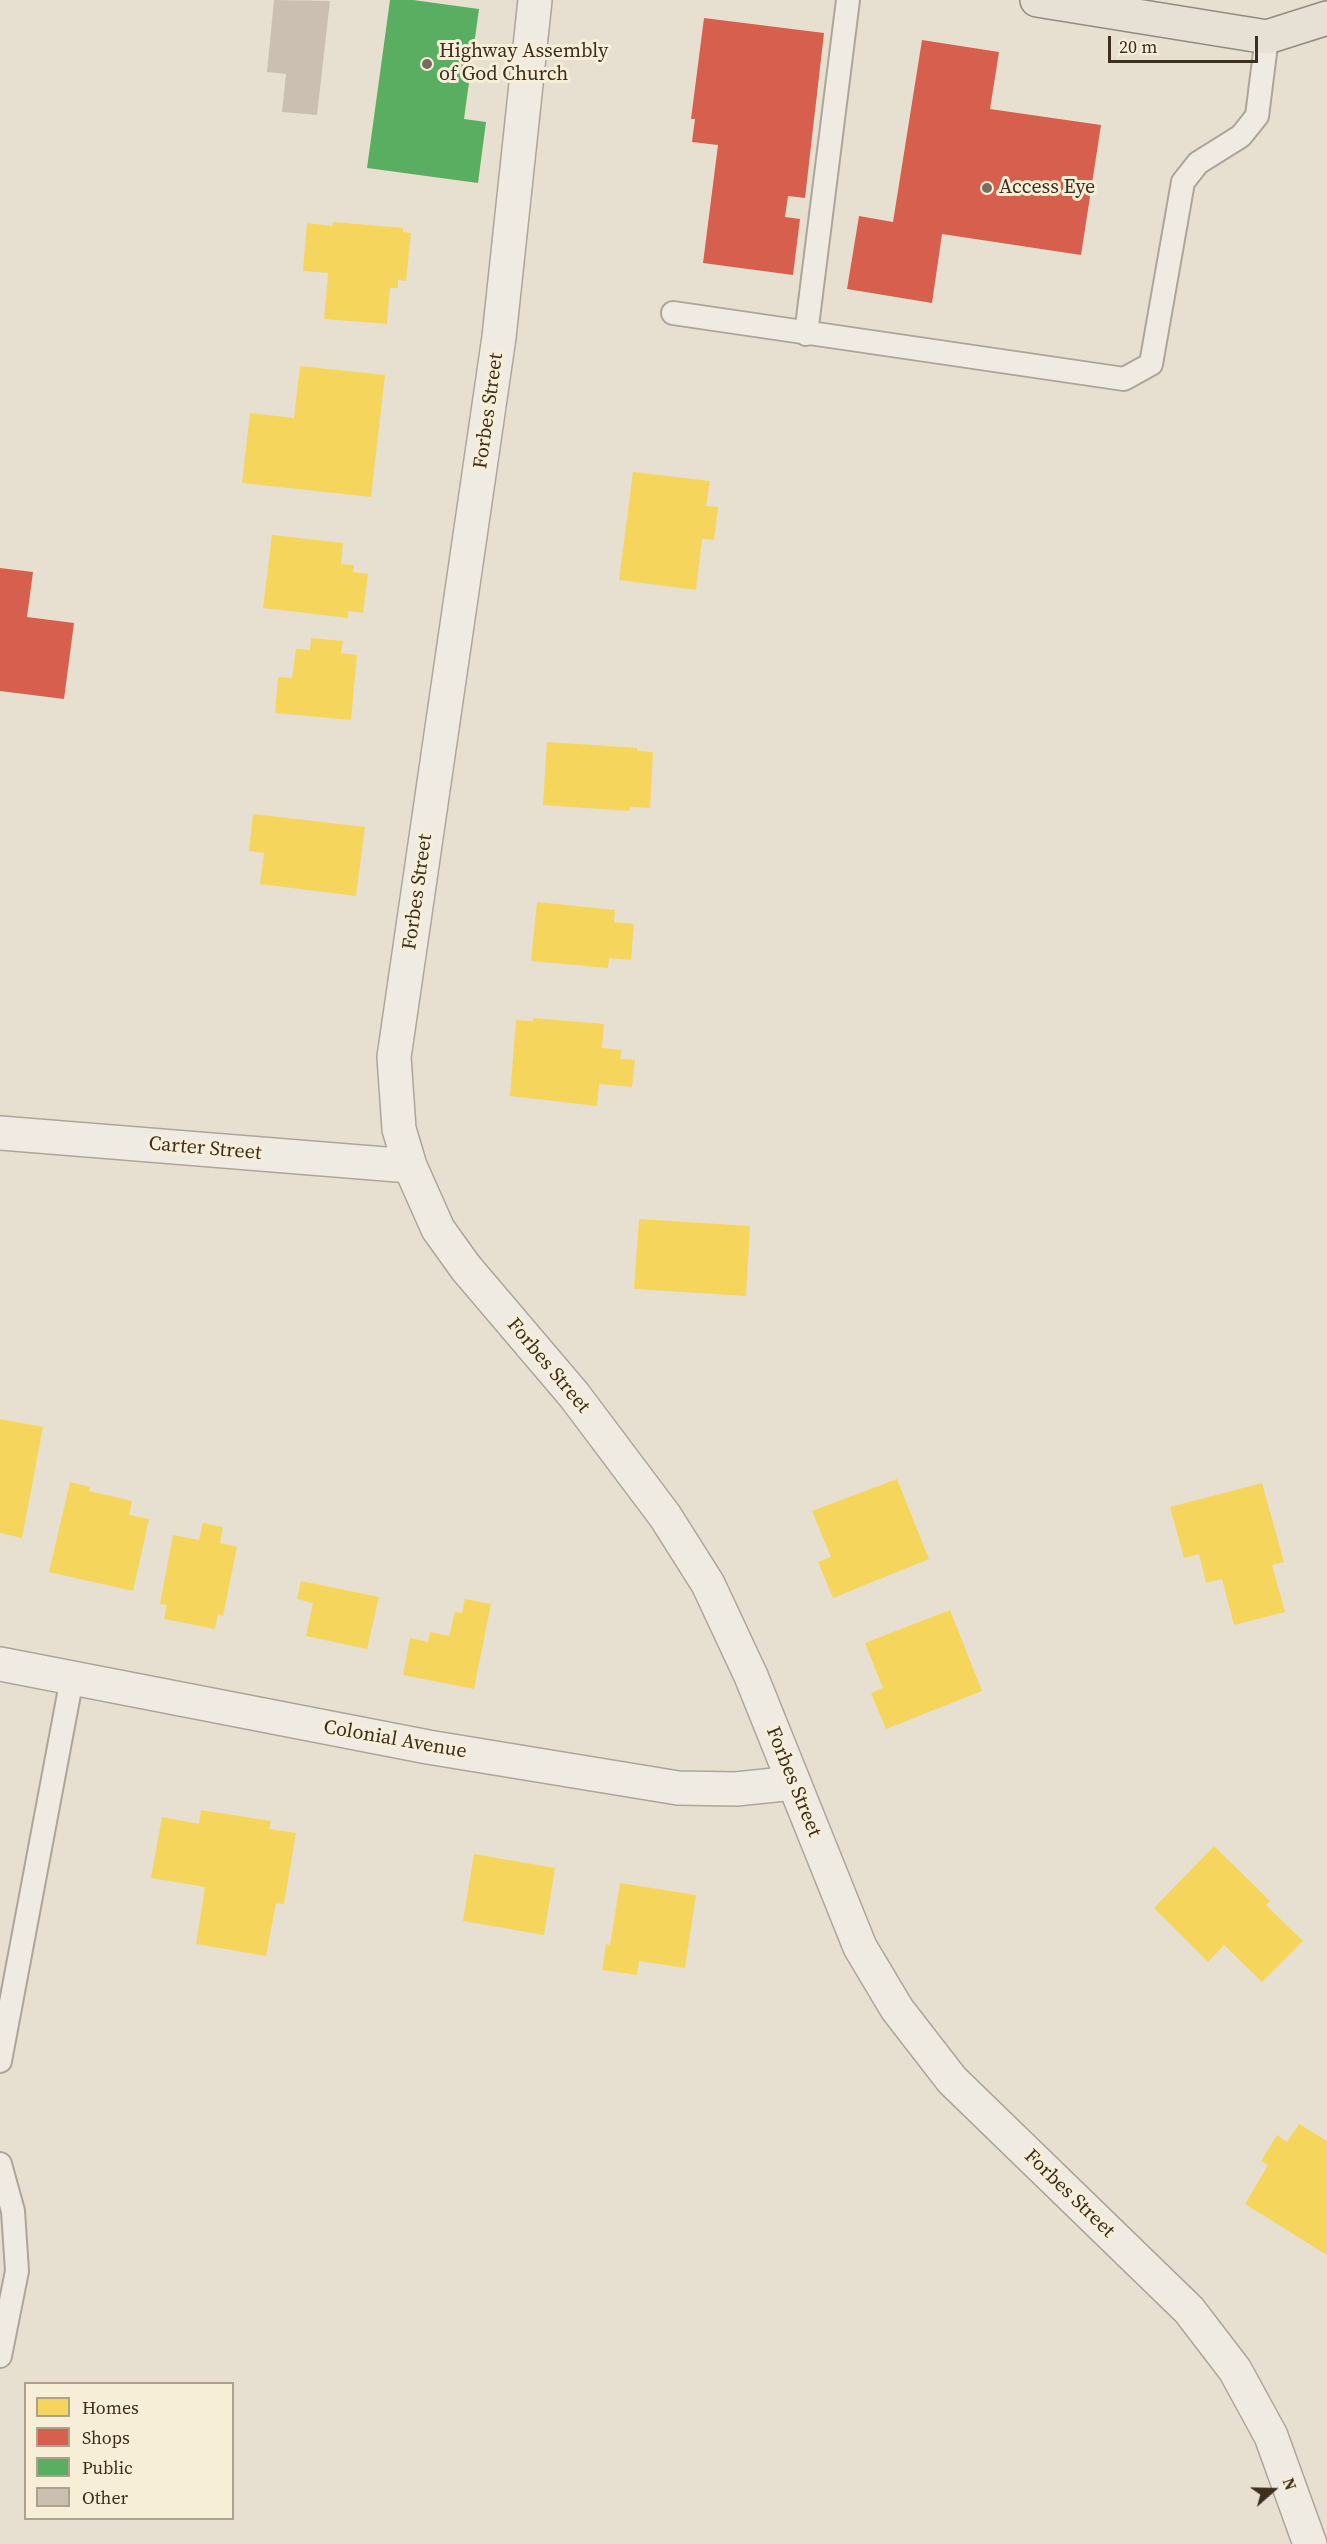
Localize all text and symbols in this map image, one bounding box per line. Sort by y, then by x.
scale bar [1111,24,1261,62]
text: 20 m [1119,34,1157,59]
place label: Highway Assembly of God Church [439,40,608,87]
marker: Highway Assembly of God Church [420,57,434,71]
place label: Access Eye [999,176,1095,200]
marker: Access Eye [980,181,994,195]
street label: Forbes Street [469,352,509,470]
street label: Forbes Street [398,833,438,951]
street label: Carter Street [148,1132,262,1166]
street label: Forbes Street [501,1314,595,1418]
street label: Colonial Avenue [322,1716,468,1764]
street label: Forbes Street [760,1723,826,1841]
street label: Forbes Street [1019,2145,1119,2243]
legend [24,2382,234,2520]
text: Homes [82,2395,139,2420]
text: Shops [82,2425,130,2450]
text: Public [82,2455,133,2480]
north arrow [1243,2460,1303,2520]
text: N [1278,2475,1302,2493]
text: Other [82,2485,128,2510]

